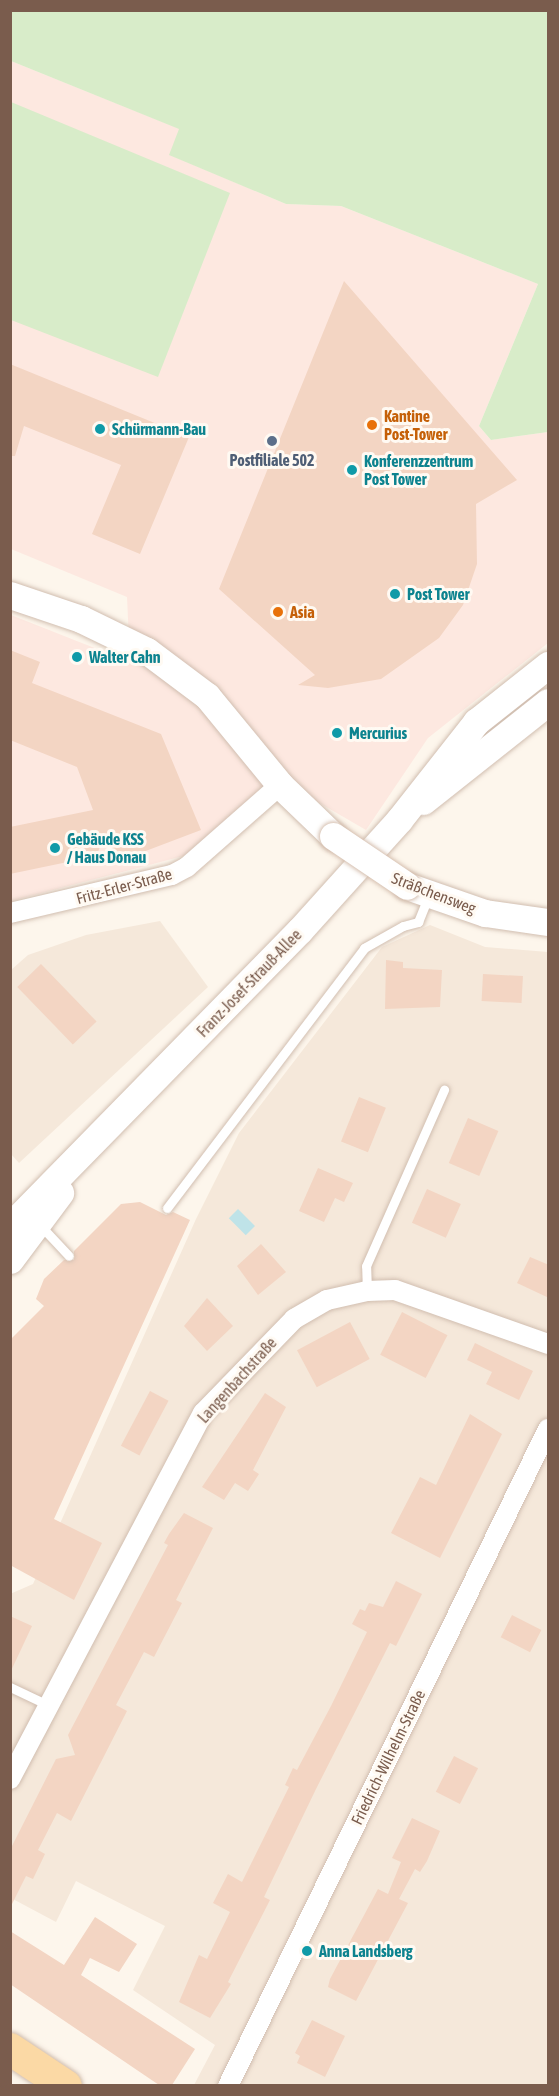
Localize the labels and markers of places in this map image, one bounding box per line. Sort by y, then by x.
place label: Kantine Post-Tower [384,406,447,444]
marker: Kantine Post-Tower [365,418,379,432]
place label: Schürmann-Bau [112,419,206,439]
marker: Schürmann-Bau [93,422,107,436]
marker: Postfiliale 502 [265,434,279,448]
place label: Postfiliale 502 [229,450,315,470]
place label: Konferenzzentrum Post Tower [364,451,473,489]
marker: Konferenzzentrum Post Tower [345,463,359,477]
place label: Post Tower [407,584,469,604]
marker: Post Tower [388,587,402,601]
place label: Asia [290,602,315,622]
marker: Asia [271,605,285,619]
place label: Walter Cahn [89,647,161,667]
marker: Walter Cahn [70,650,84,664]
place label: Mercurius [349,723,407,743]
marker: Mercurius [330,726,344,740]
place label: Gebäude KSS / Haus Donau [67,829,146,867]
marker: Gebäude KSS / Haus Donau [48,841,62,855]
place label: Anna Landsberg [319,1941,413,1961]
marker: Anna Landsberg [300,1944,314,1958]

